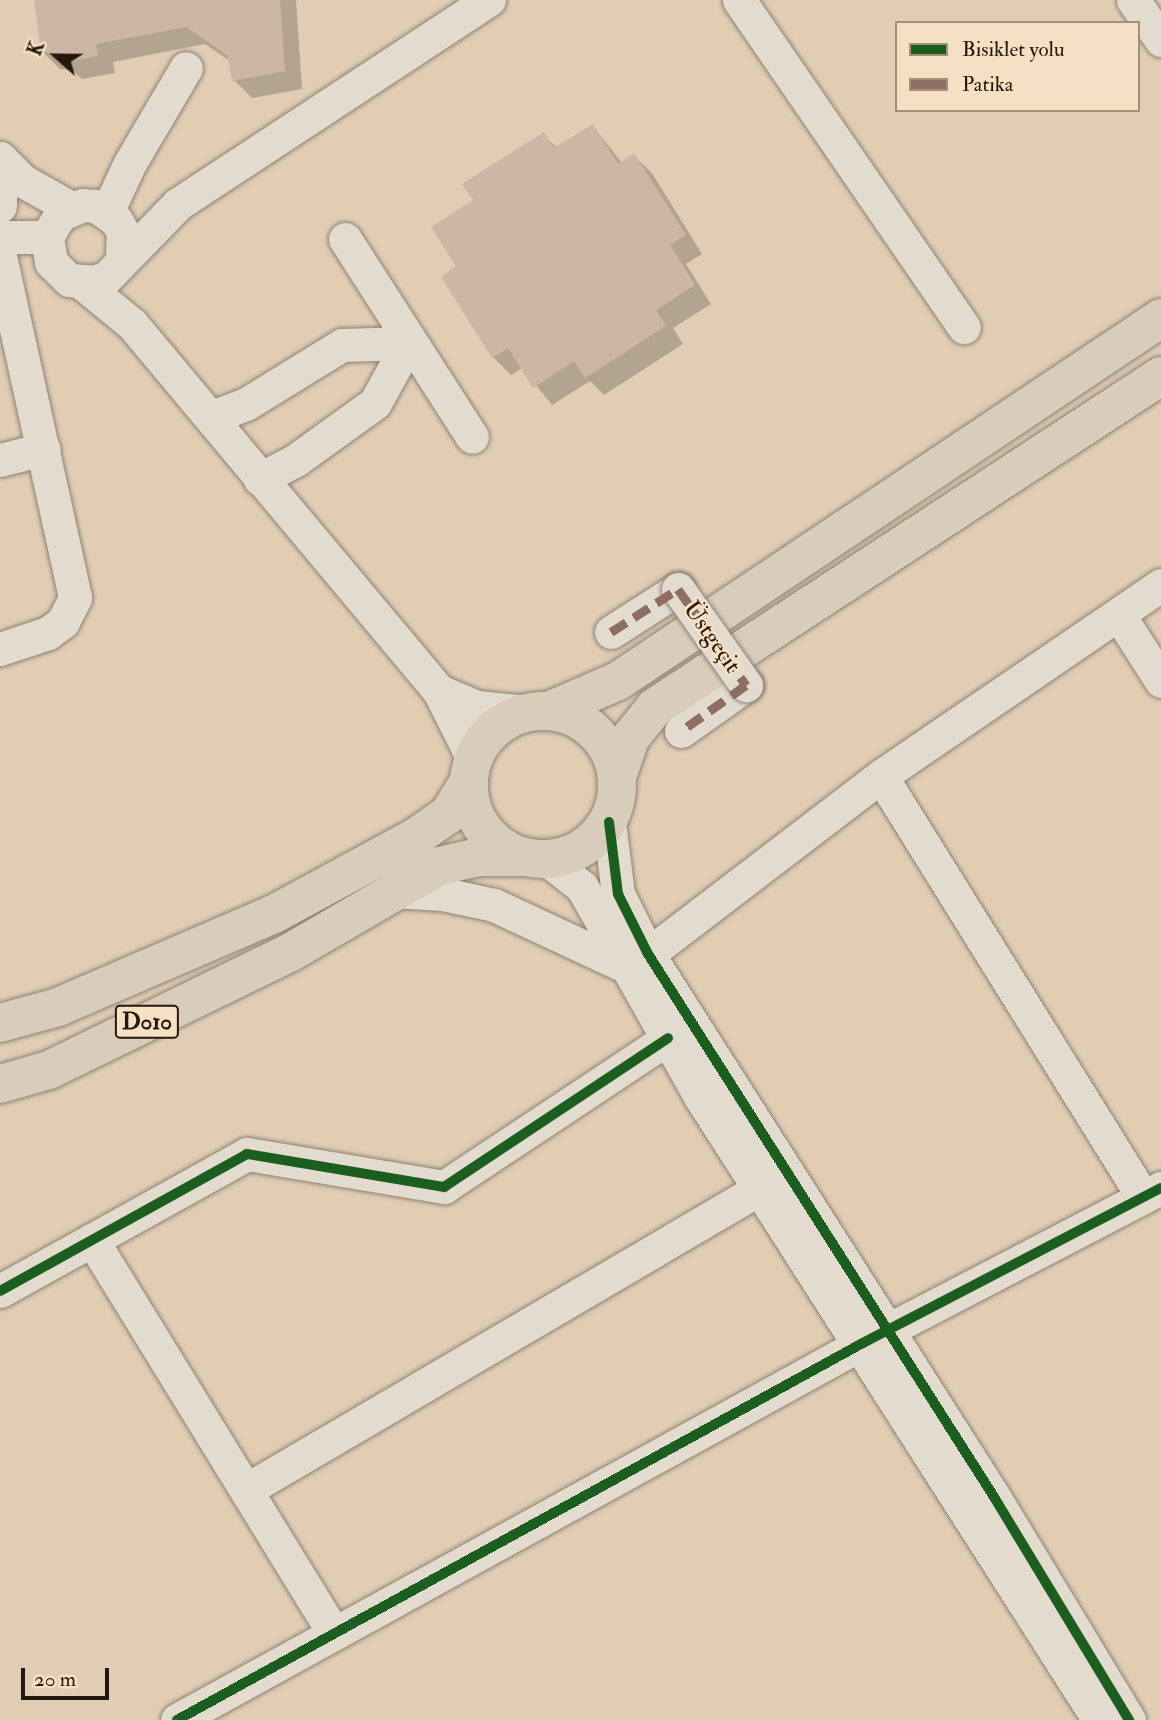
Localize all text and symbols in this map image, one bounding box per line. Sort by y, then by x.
north arrow [21,21,91,91]
legend [895,21,1140,112]
text: Bisiklet yolu [962,36,1065,63]
text: K [23,38,50,59]
text: Patika [962,71,1013,98]
street label: Üstgeçit [677,596,747,678]
road number: D010 [114,1002,180,1042]
scale bar [24,1654,112,1698]
text: 20 m [34,1666,76,1693]

